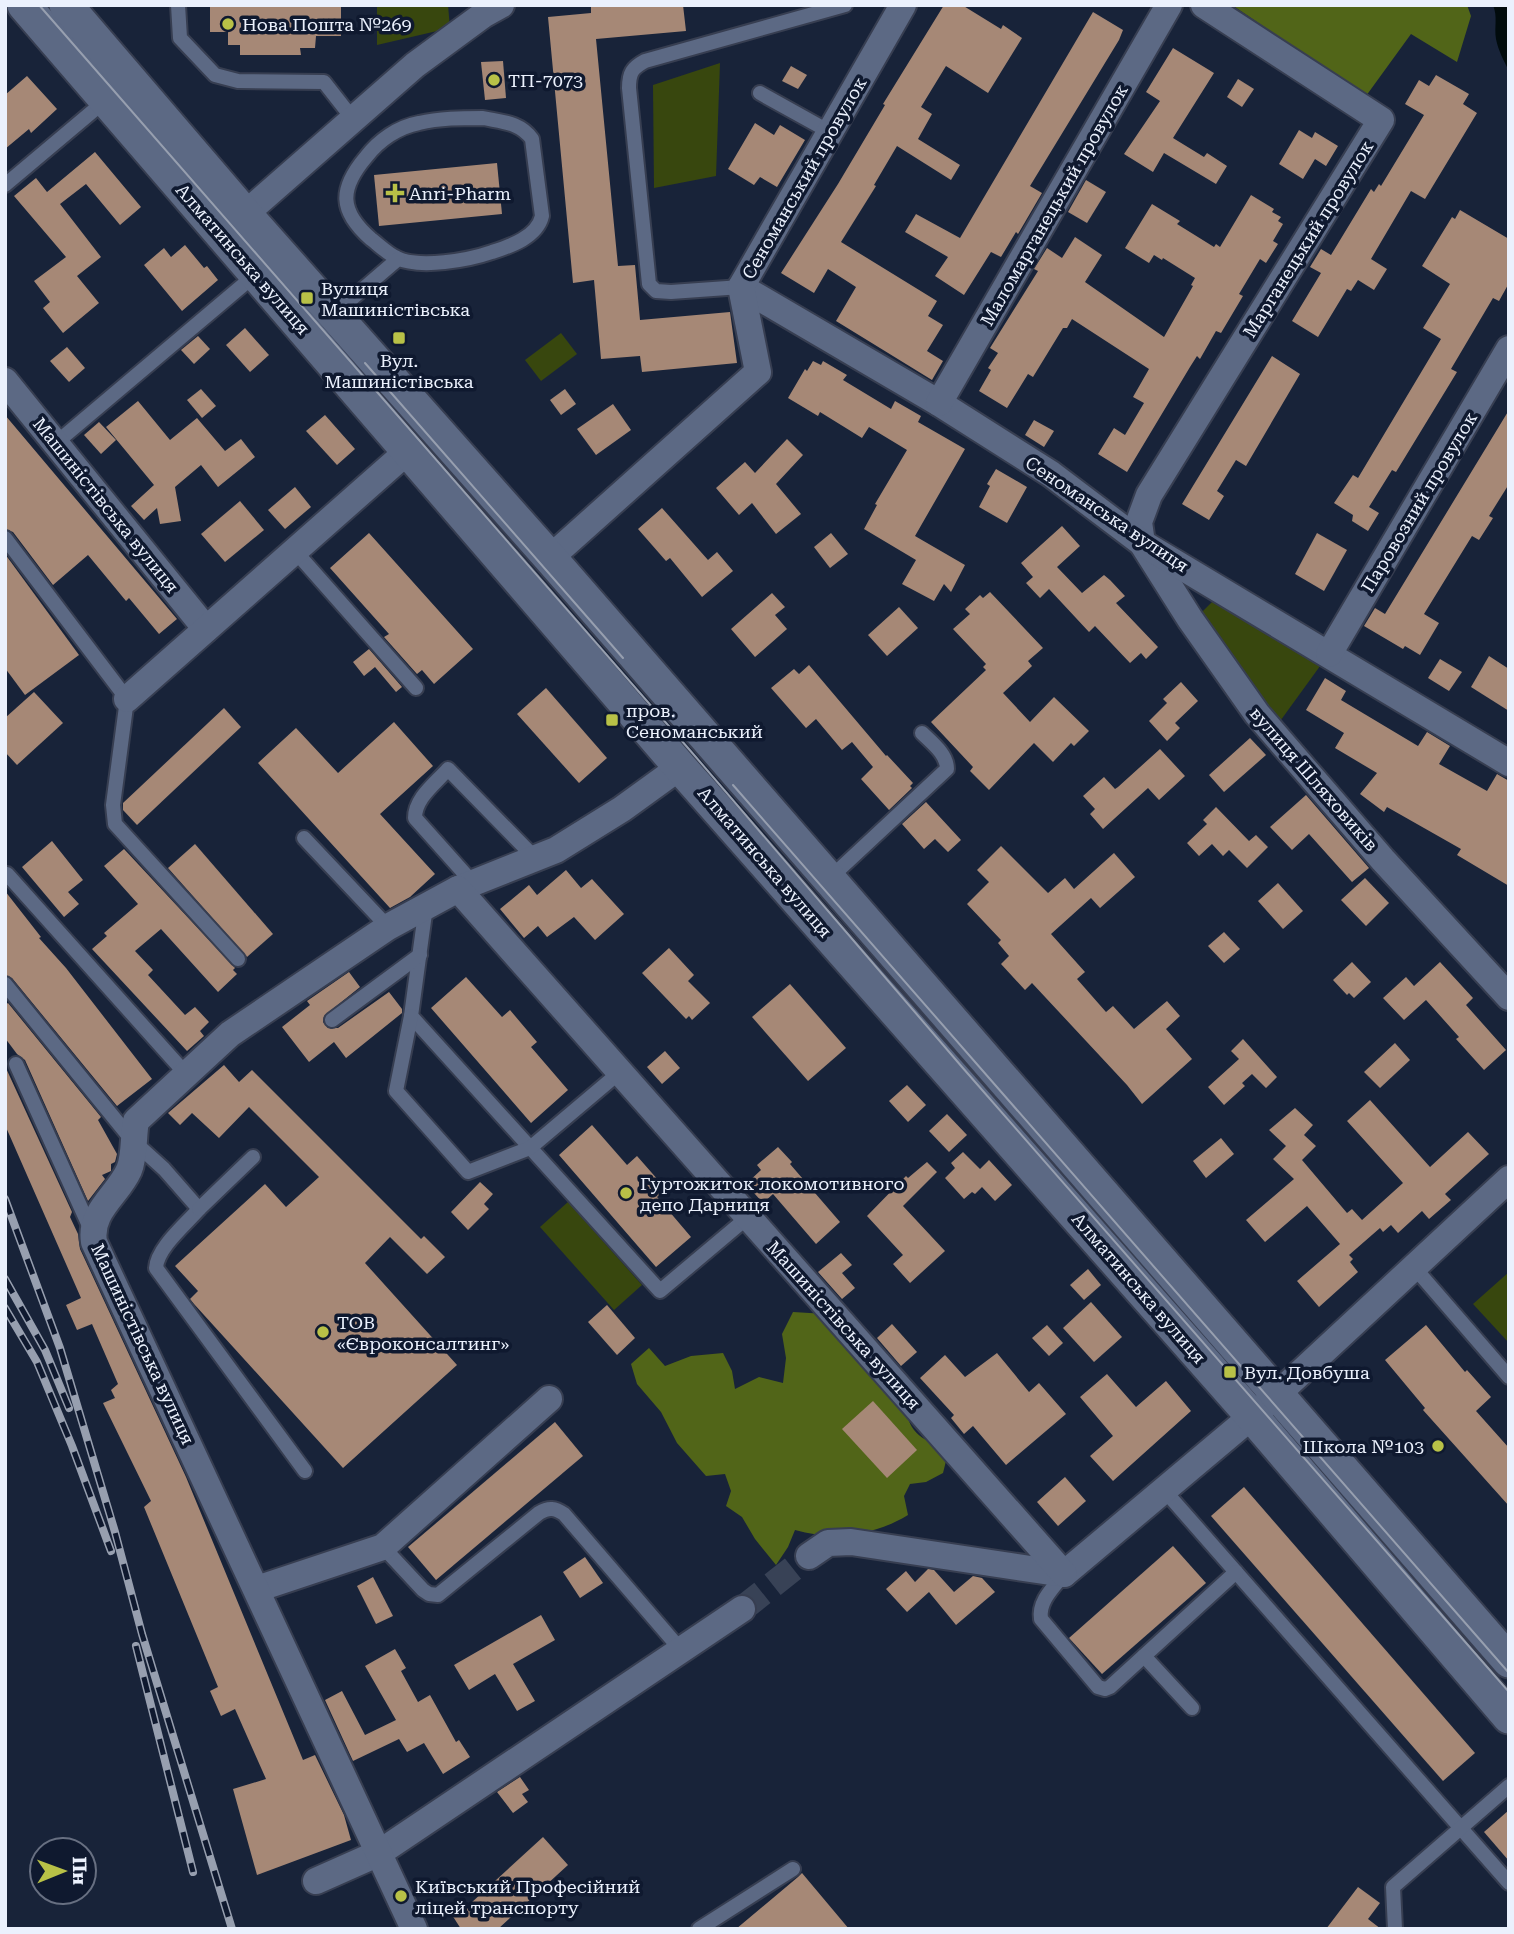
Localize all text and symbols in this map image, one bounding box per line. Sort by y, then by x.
place label: Нова Пошта №269 [242,14,412,35]
marker: Нова Пошта №269 [220,16,236,32]
place label: ТП-7073 [508,70,583,91]
marker: ТП-7073 [486,72,502,88]
street label: Сеноманський провулок [737,73,871,283]
street label: Маломарганецький провулок [976,80,1132,330]
street label: Марганецький провулок [1239,137,1377,341]
street label: Алматинська вулиця [172,179,314,339]
place label: Anri-Pharm [409,183,511,204]
marker: Anri-Pharm [387,185,403,201]
place label: Вулиця Машиністівська [321,278,470,320]
marker: Вулиця Машиністівська [299,290,315,306]
marker: Вул. Машиністівська [391,330,407,346]
place label: Вул. Машиністівська [325,350,474,392]
street label: Паровозний провулок [1357,408,1481,596]
street label: Машиністівська вулиця [29,413,183,597]
street label: Сеноманська вулиця [1022,452,1192,576]
place label: пров. Сеноманський [626,700,763,742]
street label: вулиця Шляховиків [1246,703,1382,855]
marker: пров. Сеноманський [604,712,620,728]
street label: Алматинська вулиця [694,782,836,942]
place label: Гуртожиток локомотивного депо Дарниця [640,1173,904,1215]
marker: Гуртожиток локомотивного депо Дарниця [618,1185,634,1201]
street label: Алматинська вулиця [1068,1208,1210,1368]
street label: Машиністівська вулиця [763,1237,925,1413]
street label: Машиністівська вулиця [87,1240,199,1448]
place label: ТОВ «Євроконсалтинг» [337,1312,509,1354]
marker: ТОВ «Євроконсалтинг» [315,1324,331,1340]
place label: Вул. Довбуша [1244,1362,1370,1383]
marker: Вул. Довбуша [1222,1364,1238,1380]
place label: Школа №103 [1303,1436,1424,1457]
marker: Школа №103 [1430,1438,1446,1454]
north arrow [28,1836,98,1906]
text: Пн [68,1856,91,1885]
place label: Київський Професійний ліцей транспорту [415,1876,640,1918]
marker: Київський Професійний ліцей транспорту [393,1888,409,1904]

